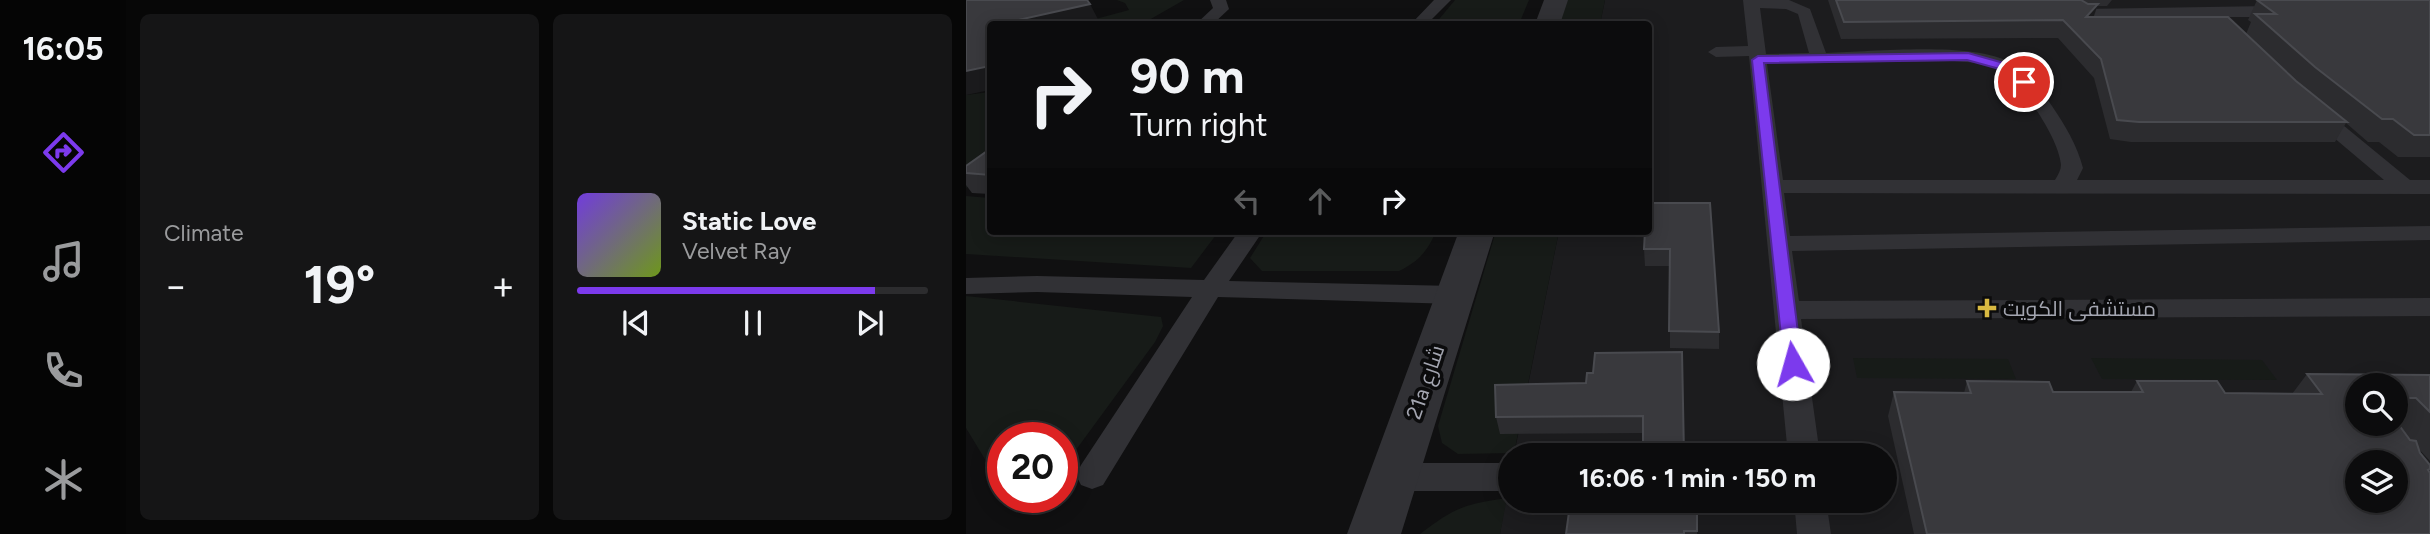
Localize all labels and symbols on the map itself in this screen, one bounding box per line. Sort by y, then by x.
pin [1994,52,2054,112]
place label: مستشفى الكويت [2003,296,2156,322]
marker: مستشفى الكويت [1977,298,1997,318]
position arrow [1756,327,1830,401]
street label: 21a شارع [1401,342,1451,423]
speed limit sign: 20 [987,422,1078,513]

